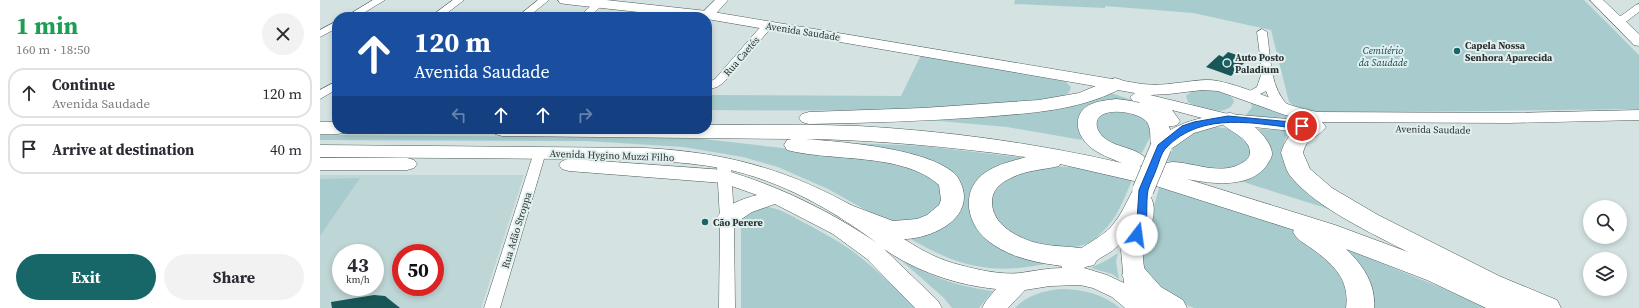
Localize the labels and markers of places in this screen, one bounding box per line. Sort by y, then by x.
place label: Capela Nossa Senhora Aparecida [1465,39,1553,64]
marker: Capela Nossa Senhora Aparecida [1452,46,1462,56]
place label: Auto Posto Paladium [1235,51,1284,76]
marker: Auto Posto Paladium [1222,58,1232,68]
pin [1285,109,1319,143]
place label: Cão Perere [713,216,763,229]
marker: Cão Perere [700,217,710,227]

